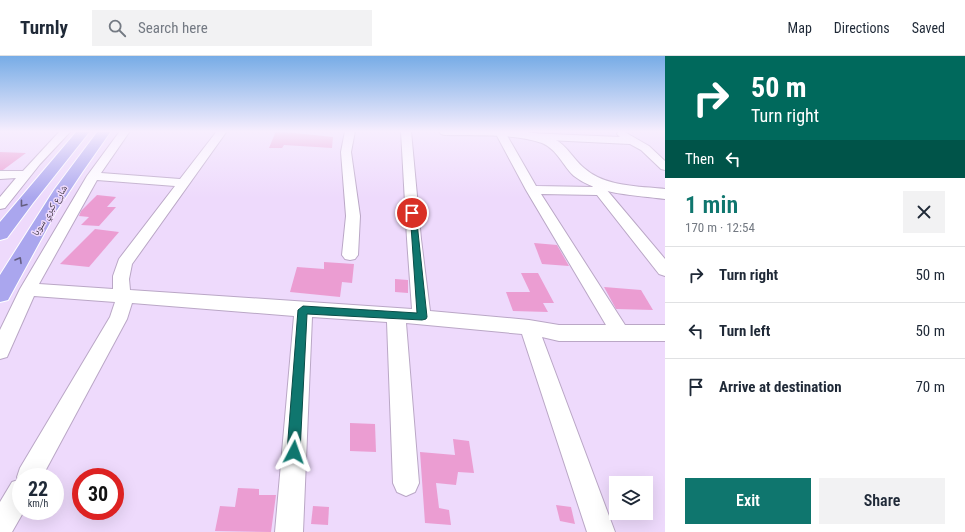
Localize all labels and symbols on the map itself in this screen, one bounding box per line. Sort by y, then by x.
street label: شارع كبري سوبا [30,183,72,239]
pin [395,196,429,230]
one-way arrow [21,199,28,206]
one-way arrow [15,257,22,264]
position arrow [273,431,315,473]
speed limit sign: 30 [72,468,124,520]

